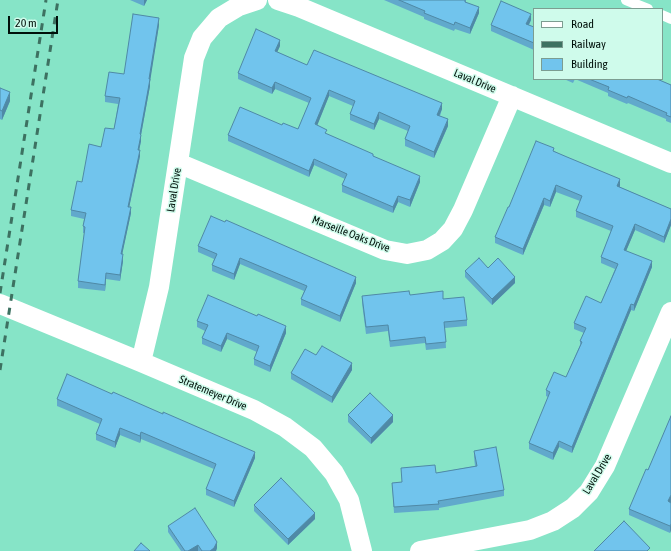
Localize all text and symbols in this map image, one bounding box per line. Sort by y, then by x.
scale bar [10,8,60,34]
legend [533,8,663,80]
text: 20 m [15,16,37,30]
text: Road [571,17,594,31]
text: Railway [571,37,606,51]
text: Building [571,57,608,71]
street label: Laval Drive [452,66,498,96]
street label: Laval Drive [164,167,184,213]
street label: Marseille Oaks Drive [310,213,392,255]
street label: Stratemeyer Drive [177,373,249,413]
street label: Laval Drive [580,451,614,497]

